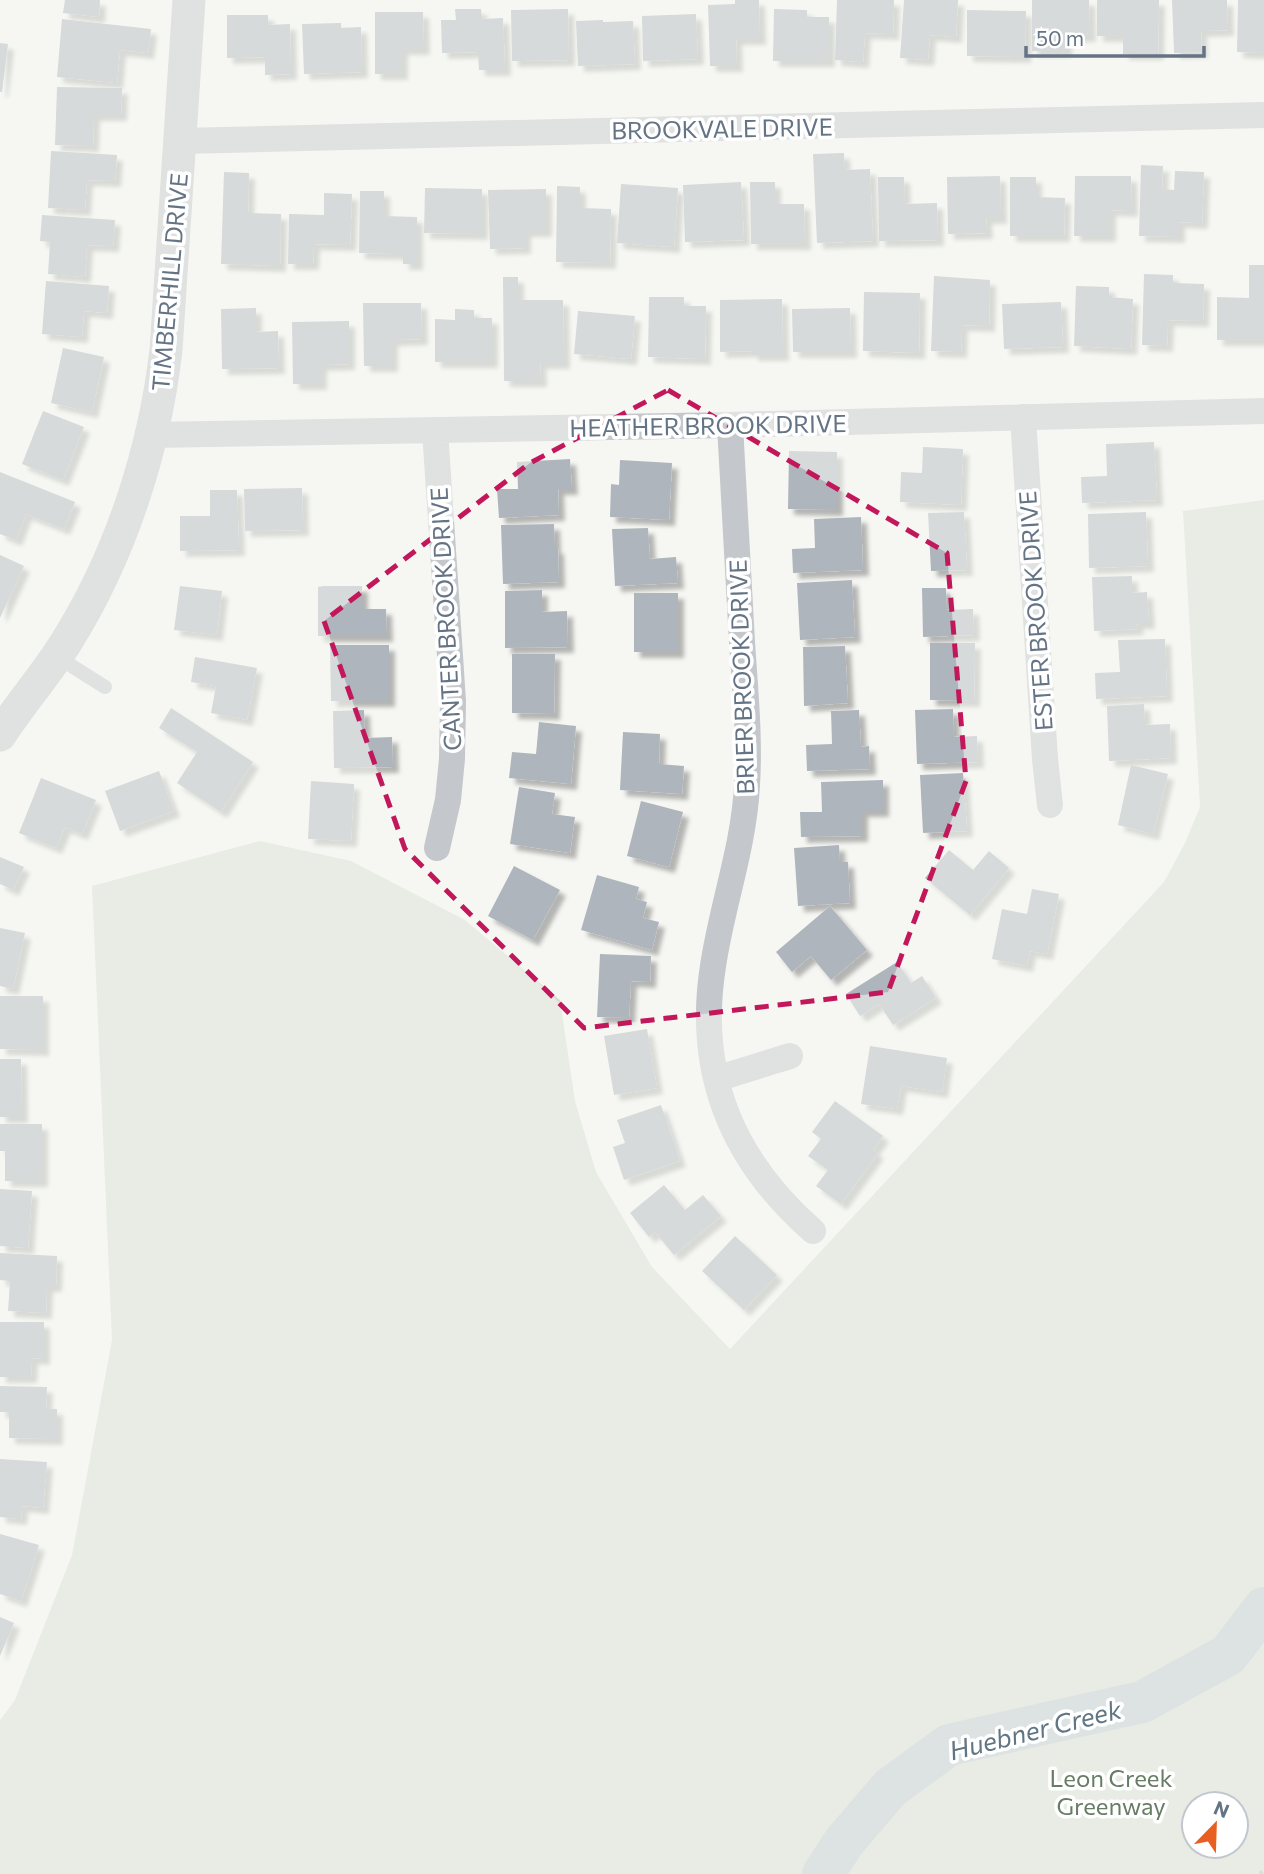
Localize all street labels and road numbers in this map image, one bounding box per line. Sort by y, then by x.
street label: BROOKVALE DRIVE [611,112,833,144]
street label: TIMBERHILL DRIVE [145,172,193,392]
street label: HEATHER BROOK DRIVE [569,408,847,442]
street label: CANTER BROOK DRIVE [424,487,466,751]
street label: ESTER BROOK DRIVE [1012,490,1058,732]
street label: BRIER BROOK DRIVE [722,559,760,795]

